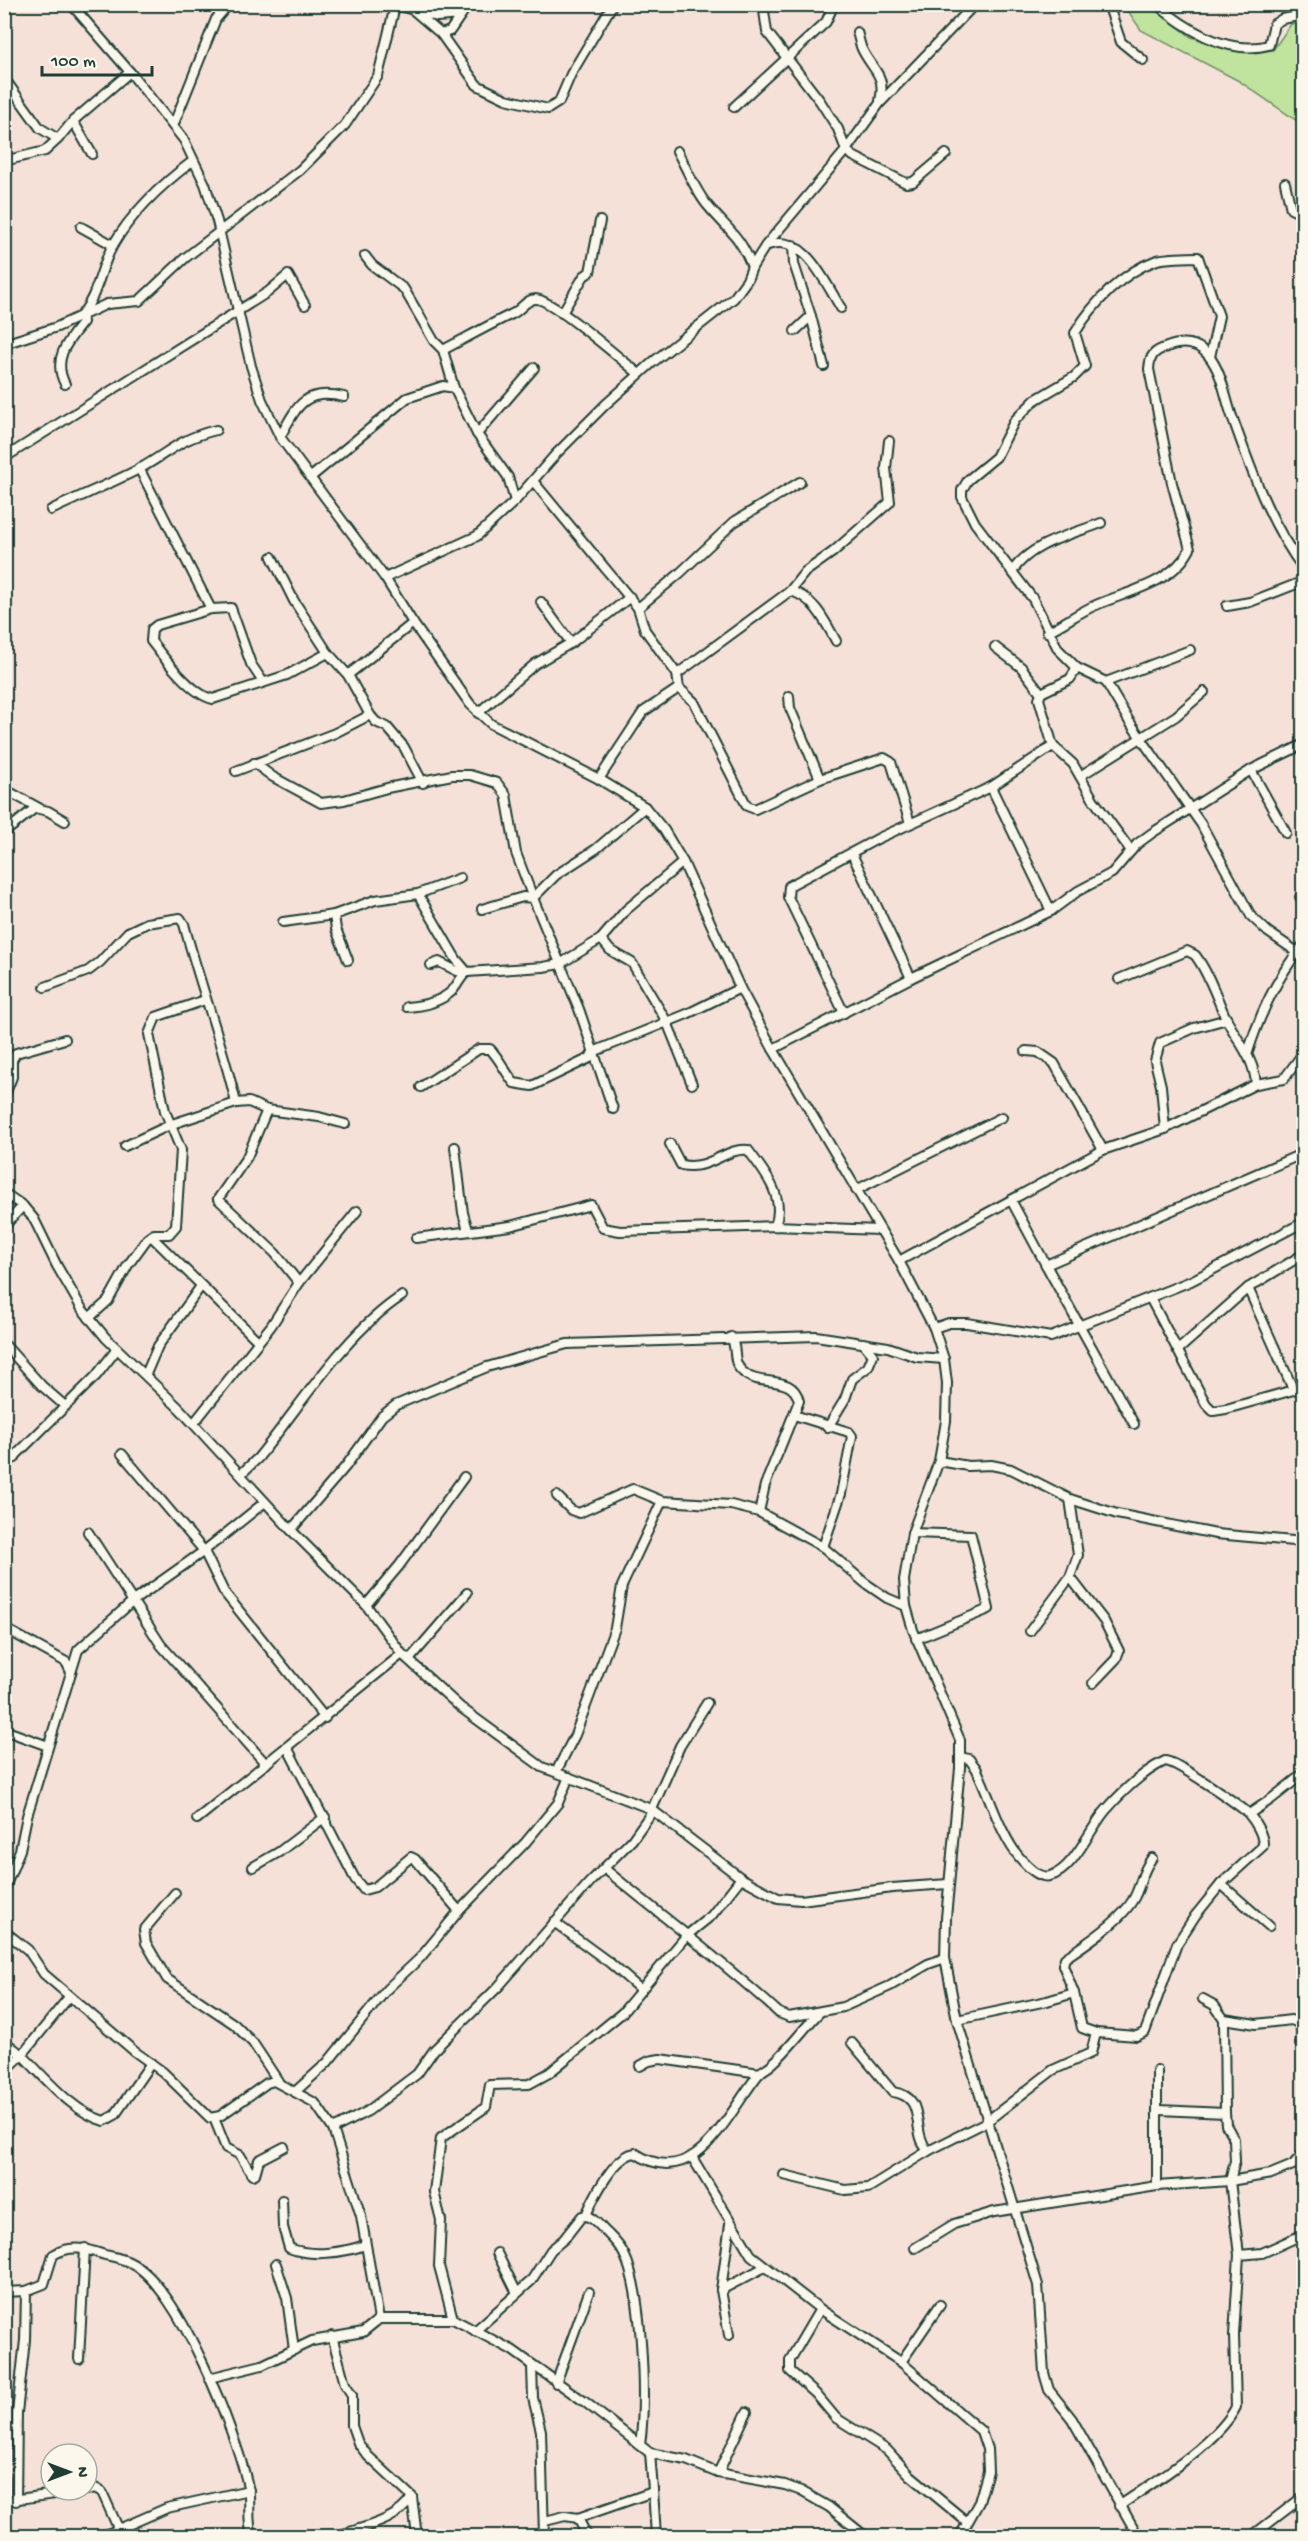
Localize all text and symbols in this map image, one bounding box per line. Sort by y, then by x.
scale bar [42,39,152,77]
text: 100 m [50,52,96,73]
north arrow [39,2442,99,2502]
text: N [71,2467,90,2478]

